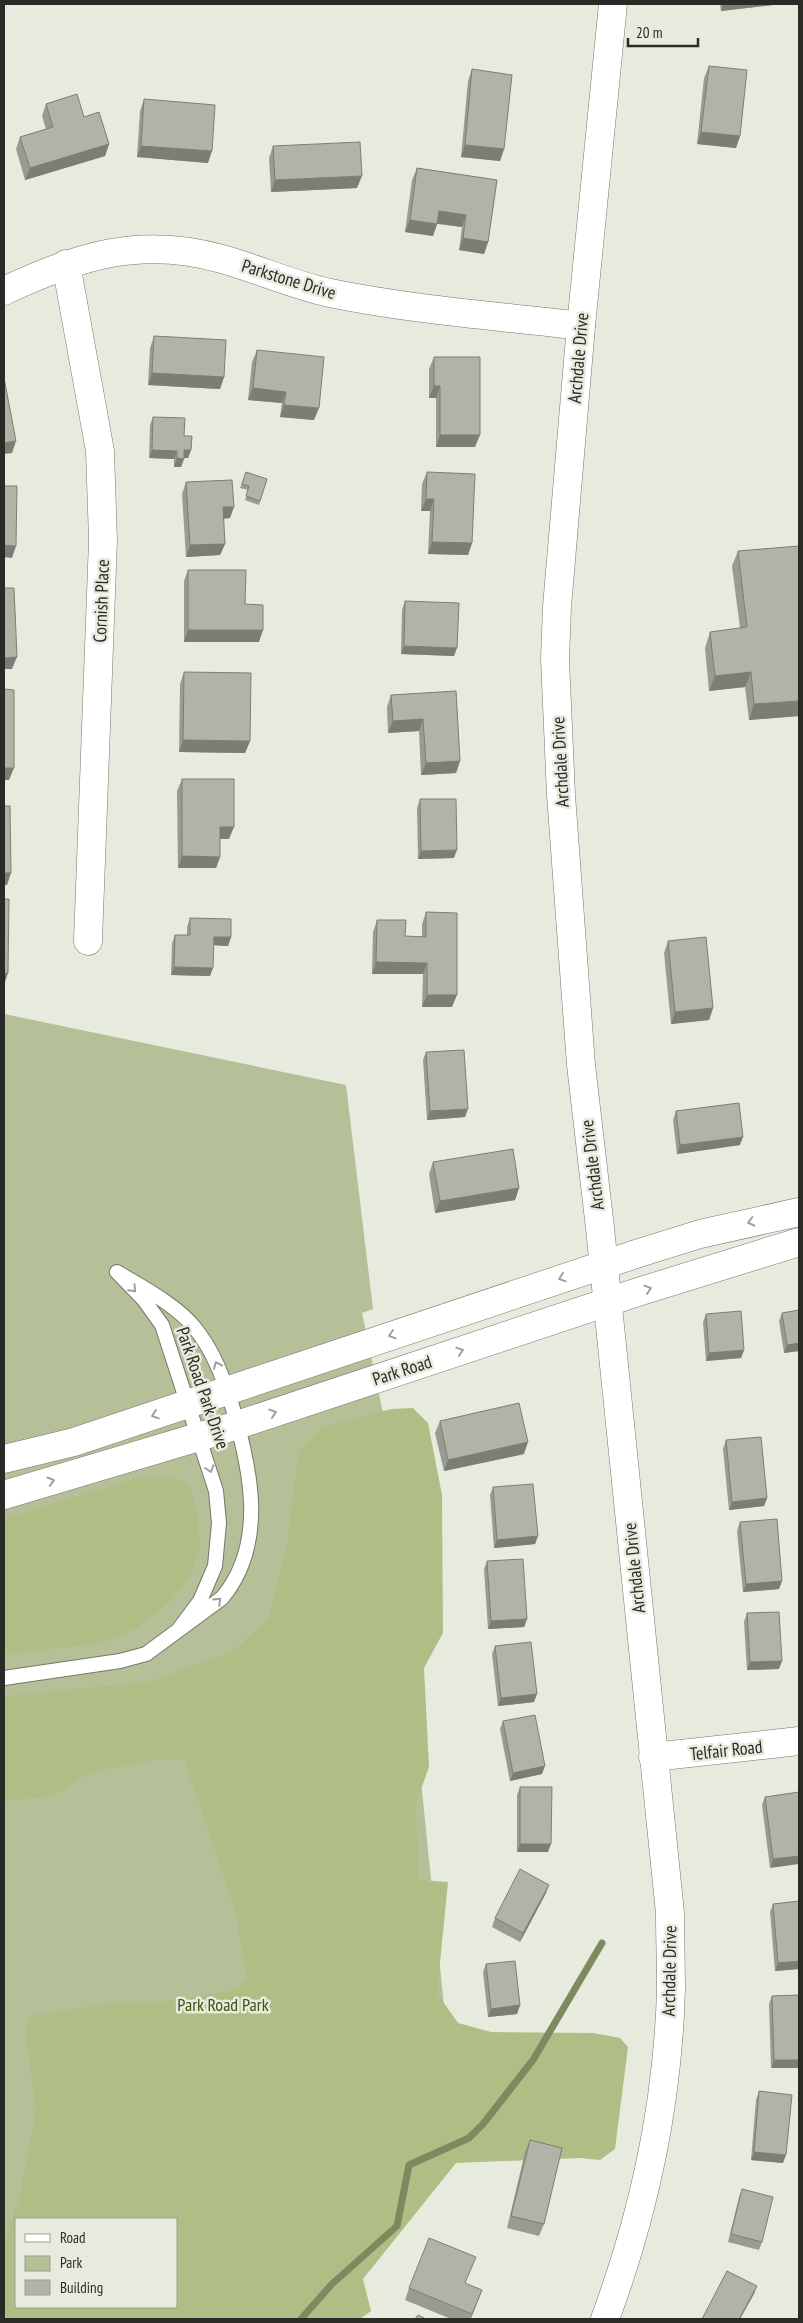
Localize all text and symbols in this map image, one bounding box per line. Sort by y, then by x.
scale bar [628,15,698,47]
text: 20 m [636,23,662,42]
street label: Parkstone Drive [239,254,339,304]
street label: Archdale Drive [563,312,593,404]
street label: Cornish Place [88,559,114,643]
street label: Archdale Drive [546,716,574,808]
street label: Archdale Drive [575,1118,609,1212]
one-way arrow [747,1216,756,1227]
one-way arrow [558,1272,567,1282]
one-way arrow [127,1284,136,1293]
one-way arrow [643,1284,651,1294]
street label: Park Road Park Drive [171,1324,235,1452]
one-way arrow [388,1330,396,1340]
one-way arrow [456,1347,464,1357]
street label: Park Road [370,1350,434,1390]
one-way arrow [213,1361,223,1370]
one-way arrow [268,1409,277,1419]
one-way arrow [151,1410,159,1420]
one-way arrow [204,1464,214,1472]
one-way arrow [46,1476,54,1486]
street label: Archdale Drive [618,1522,650,1614]
one-way arrow [213,1598,222,1607]
street label: Telfair Road [688,1735,764,1765]
street label: Archdale Drive [657,1925,681,2017]
park label: Park Road Park [177,1993,269,2016]
legend [15,2218,178,2308]
text: Road [60,2228,86,2247]
text: Park [60,2253,82,2272]
text: Building [60,2278,103,2297]

